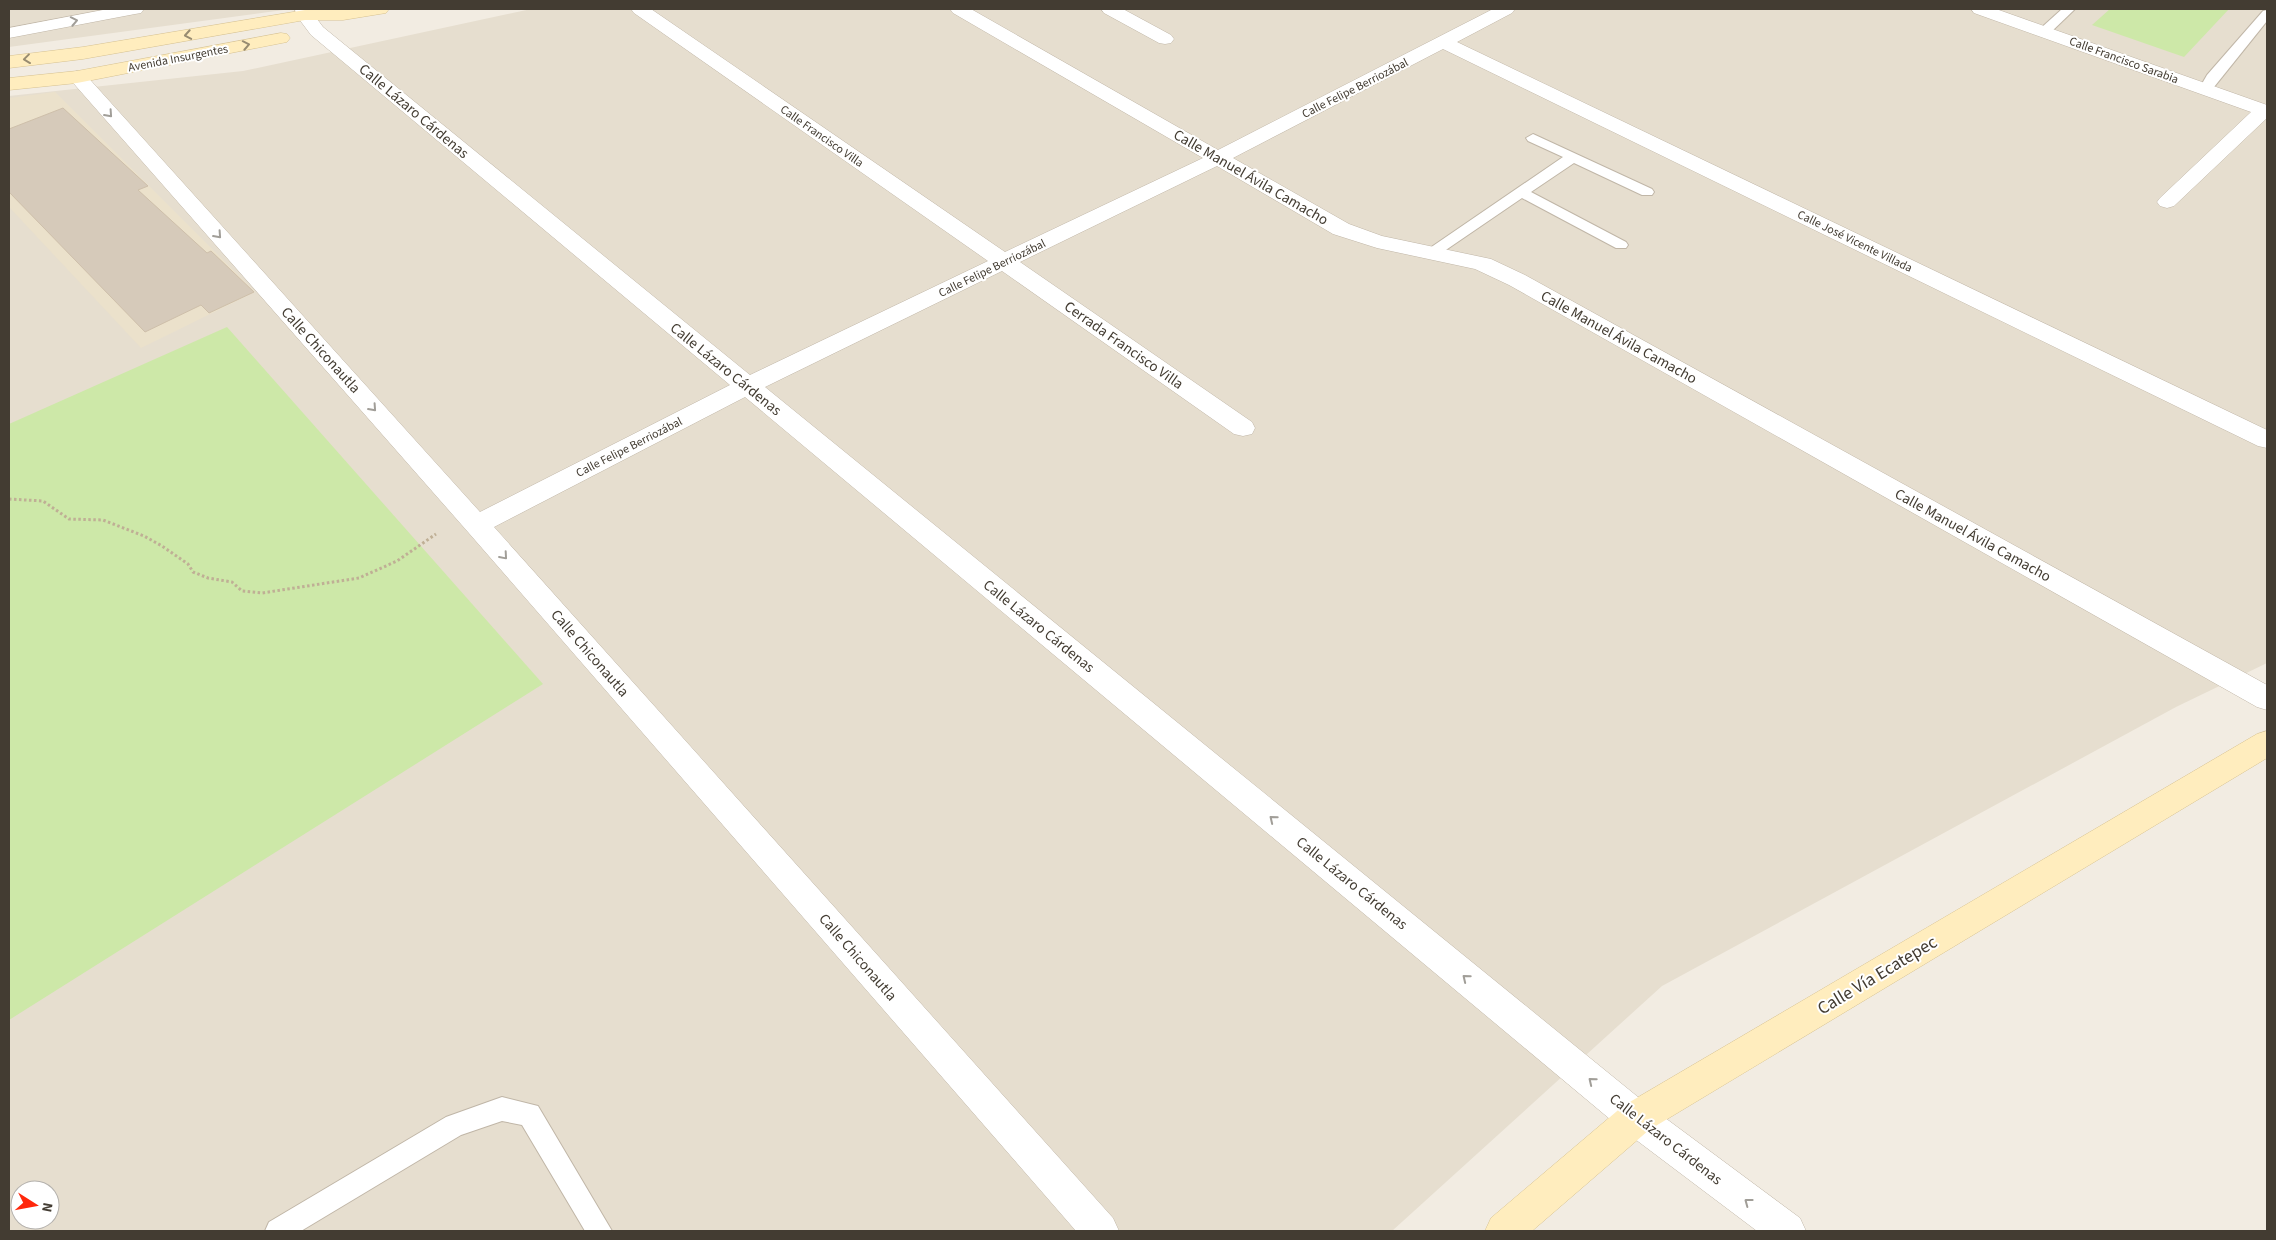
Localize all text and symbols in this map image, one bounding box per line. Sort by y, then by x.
one-way arrow [69,16,78,26]
one-way arrow [183,29,191,40]
street label: Calle Francisco Sarabia [2067,33,2181,88]
street label: Avenida Insurgentes [127,40,229,76]
one-way arrow [242,40,251,50]
one-way arrow [23,53,31,64]
street label: Calle Felipe Berriozábal [1299,54,1411,123]
street label: Calle Lázaro Cárdenas [354,59,473,164]
street label: Calle Francisco Villa [777,101,867,172]
one-way arrow [104,108,113,117]
street label: Calle Manuel Ávila Camacho [1169,124,1332,230]
street label: Calle José Vicente Villada [1794,206,1915,277]
one-way arrow [212,229,220,238]
street label: Calle Felipe Berriozábal [936,235,1049,302]
street label: Calle Manuel Ávila Camacho [1537,286,1701,389]
street label: Cerrada Francisco Villa [1060,296,1188,395]
street label: Calle Chiconautla [276,303,365,398]
street label: Calle Lázaro Cárdenas [666,318,786,421]
one-way arrow [367,403,376,412]
street label: Calle Felipe Berriozábal [573,413,685,482]
street label: Calle Manuel Ávila Camacho [1891,484,2055,587]
one-way arrow [498,550,507,559]
street label: Calle Lázaro Cárdenas [979,575,1099,678]
street label: Calle Chiconautla [546,605,634,702]
one-way arrow [1270,816,1279,824]
street label: Calle Lázaro Cárdenas [1292,832,1412,935]
street label: Calle Chiconautla [814,909,902,1006]
street label: Calle Vía Ecatepec [1813,930,1942,1021]
one-way arrow [1463,975,1472,983]
one-way arrow [1588,1077,1597,1086]
street label: Calle Lázaro Cárdenas [1605,1089,1726,1190]
north arrow [10,1180,60,1230]
one-way arrow [1744,1199,1754,1208]
text: N [36,1201,57,1214]

